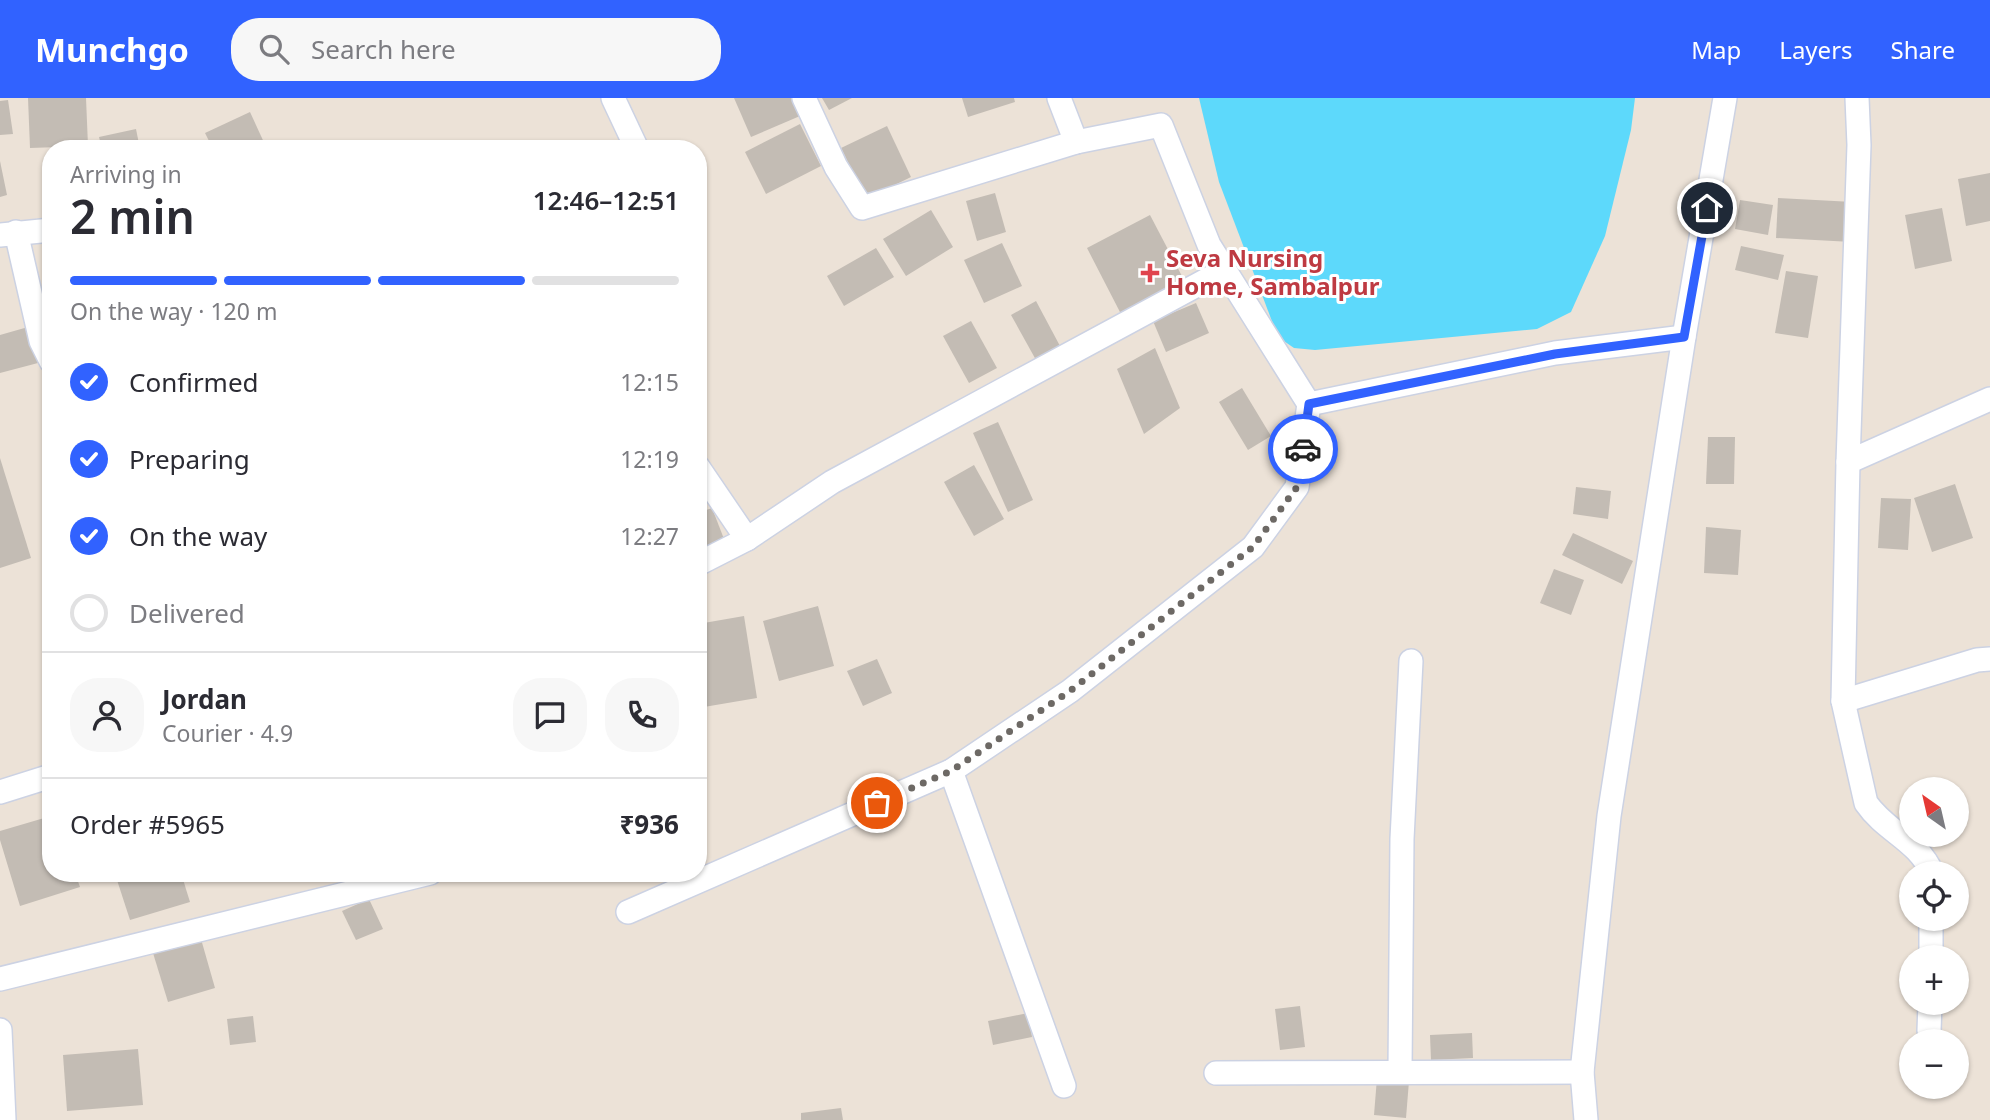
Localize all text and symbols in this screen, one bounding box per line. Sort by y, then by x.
search box [231,18,721,81]
text: Munchgo [35,27,189,72]
icon: search [255,30,293,68]
text: Search here [311,31,456,67]
text: Map [1691,33,1741,66]
text: Layers [1779,33,1853,66]
text: Share [1891,33,1955,66]
text: Arriving in [70,158,182,190]
pin [1677,178,1737,238]
text: 12:46–12:51 [533,182,679,218]
text: 2 min [70,185,195,247]
icon: home [1688,189,1726,227]
place label: Seva Nursing Home, Sambalpur [1166,241,1380,302]
marker: Seva Nursing Home, Sambalpur [1140,263,1160,283]
text: On the way · 120 m [70,295,277,327]
icon: check [70,363,108,401]
text: Confirmed [129,364,259,400]
text: 12:15 [620,366,679,398]
courier [1268,414,1338,484]
icon: car [1284,430,1322,468]
icon: check [70,440,108,478]
text: Preparing [129,441,250,477]
text: 12:19 [620,443,679,475]
icon: check [70,517,108,555]
text: On the way [129,518,267,554]
text: 12:27 [620,520,679,552]
text: Delivered [129,595,245,631]
button: person [70,678,144,752]
button: chat [513,678,587,752]
button: phone [605,678,679,752]
text: Jordan [162,681,247,717]
text: Courier · 4.9 [162,717,293,749]
pin [847,773,907,833]
north arrow [1899,777,1969,847]
map controls [1899,777,1969,1099]
icon: bag [858,784,896,822]
text: Order #5965 [70,806,225,842]
text: ₹936 [620,806,679,842]
button: locate [1899,861,1969,931]
button: + [1899,945,1969,1015]
button: − [1899,1029,1969,1099]

